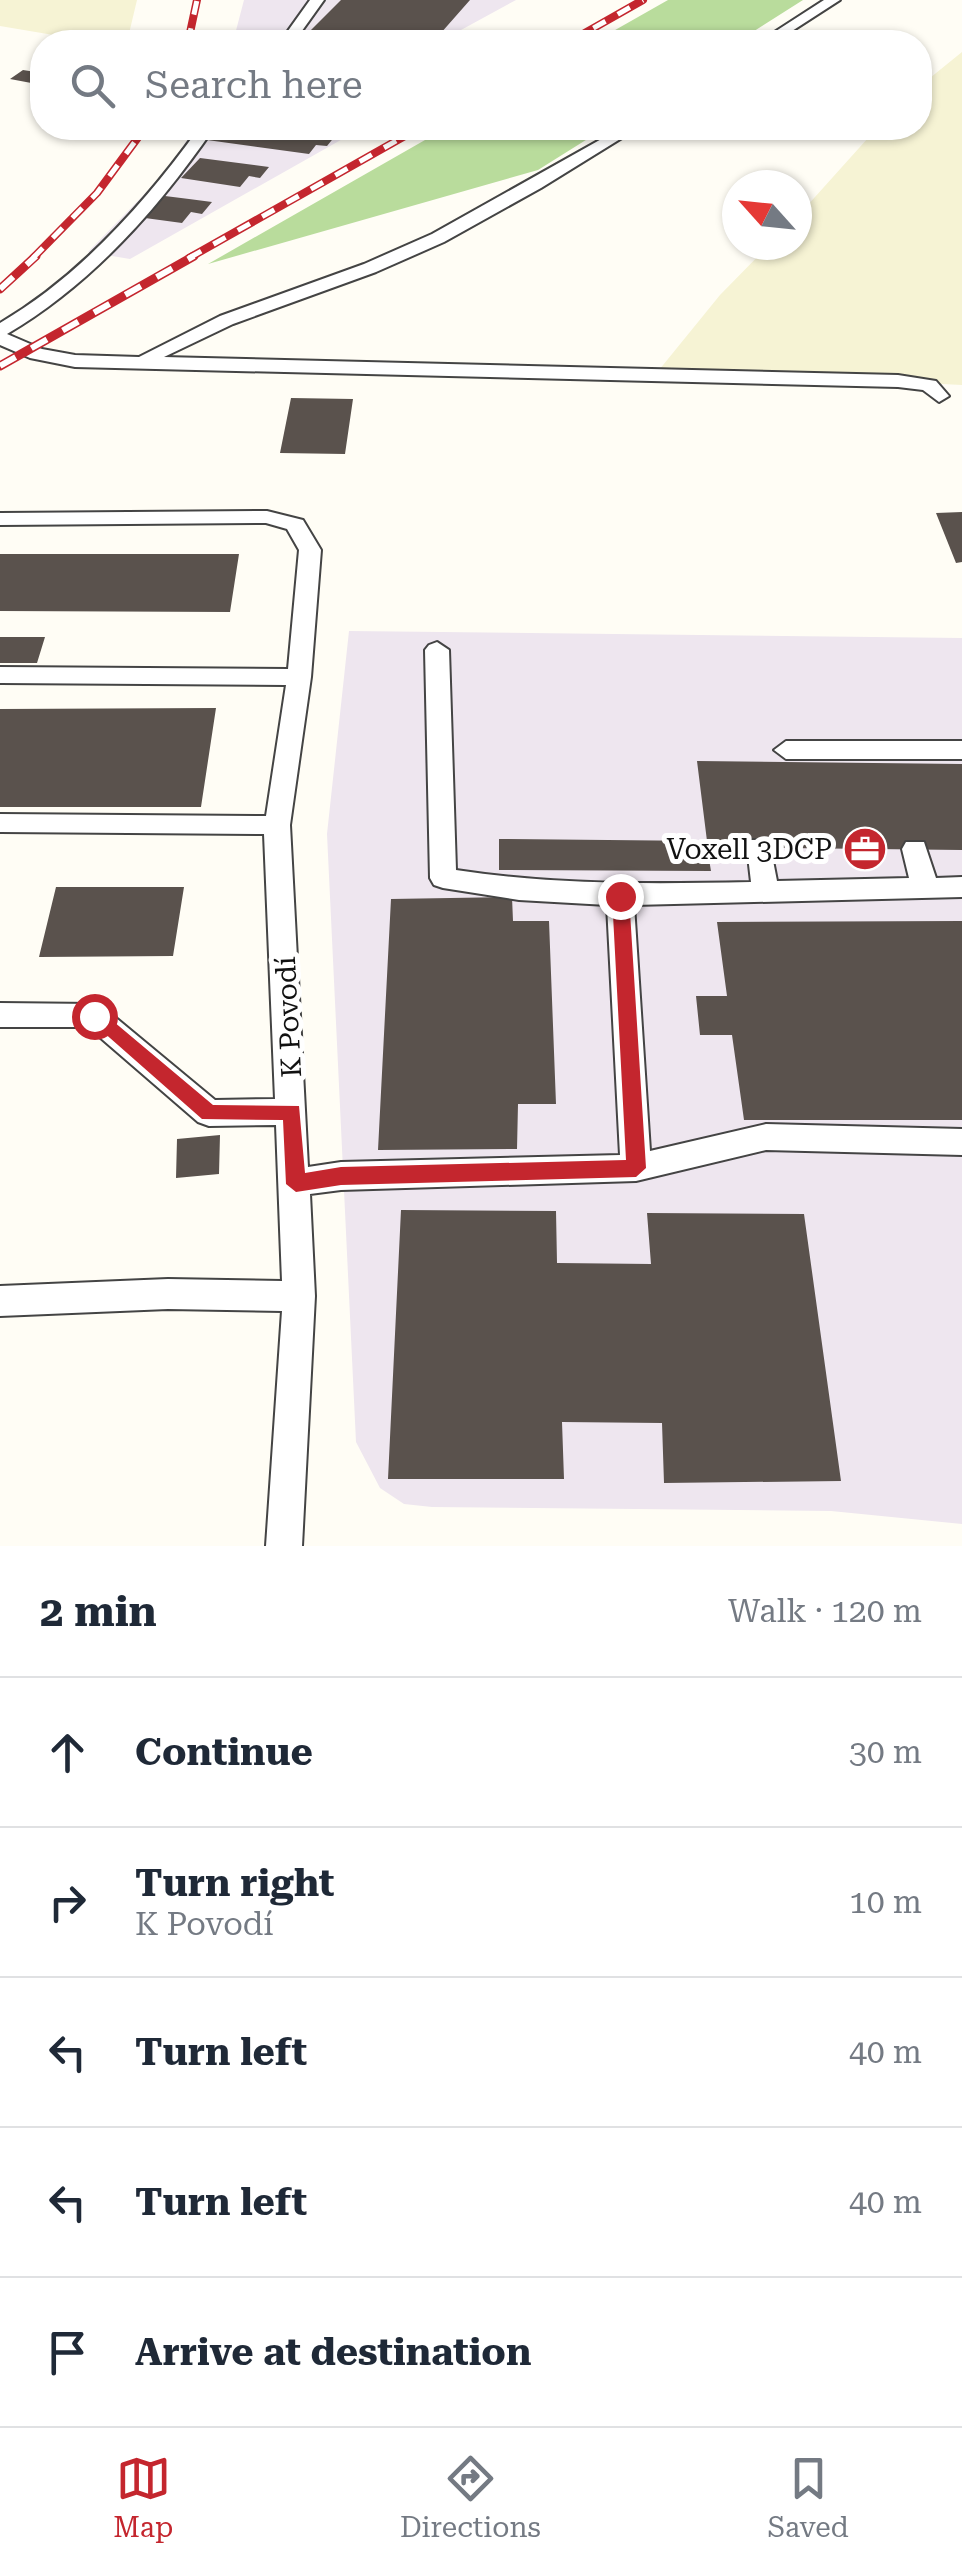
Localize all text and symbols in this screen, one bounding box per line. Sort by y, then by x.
search box [30,30,932,140]
icon: search [65,58,120,113]
text: Search here [145,63,363,107]
north arrow [722,170,812,260]
office icon: Voxell 3DCP [842,826,888,872]
place label: Voxell 3DCP [667,833,832,866]
route end [598,874,644,920]
street label: K Povodí [269,956,308,1078]
route start [72,994,118,1040]
text: 2 min [40,1587,157,1636]
text: Walk · 120 m [728,1592,922,1630]
icon: ahead [40,1725,95,1780]
text: Continue [135,1730,313,1774]
text: 30 m [849,1733,922,1771]
text: Turn right [135,1861,334,1905]
icon: right [40,1875,95,1930]
text: 10 m [849,1883,922,1921]
text: K Povodí [135,1905,274,1943]
icon: left [40,2025,95,2080]
text: Turn left [135,2030,307,2074]
text: 40 m [849,2033,922,2071]
icon: left [40,2175,95,2230]
text: Turn left [135,2180,307,2224]
text: 40 m [849,2183,922,2221]
icon: arrive [40,2325,95,2380]
text: Arrive at destination [135,2330,531,2374]
tab: Map [113,2451,173,2544]
tab: Directions [400,2451,541,2544]
tab: Saved [767,2451,849,2544]

